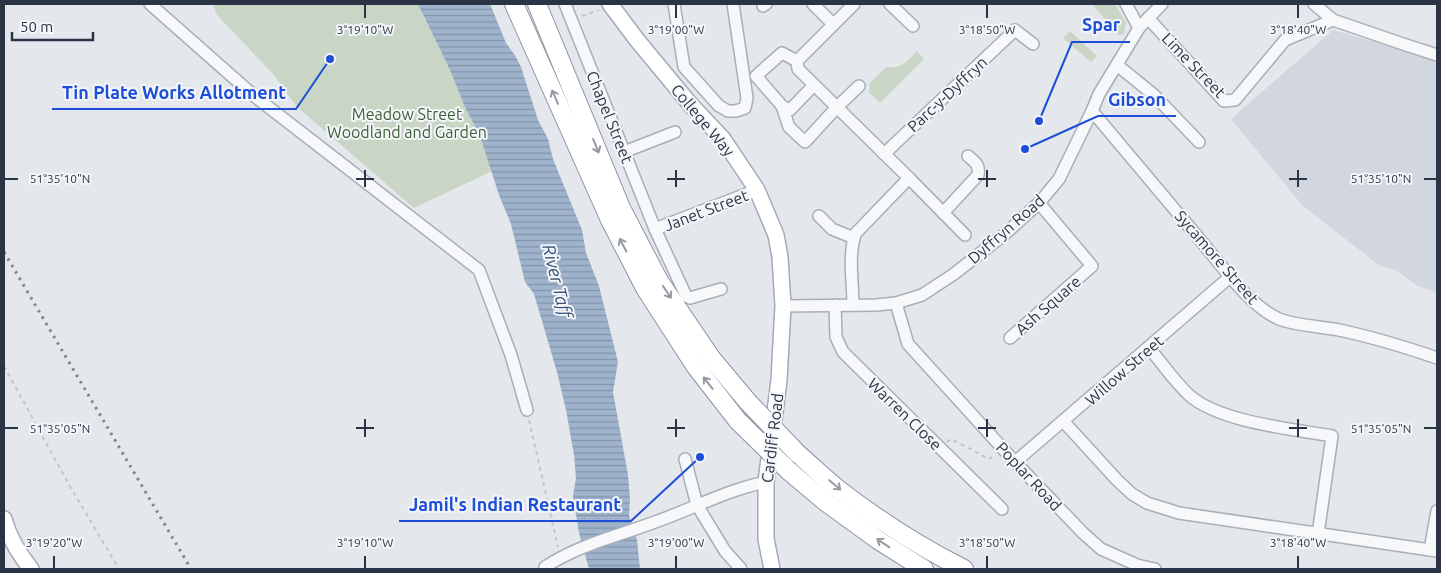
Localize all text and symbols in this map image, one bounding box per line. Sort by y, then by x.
callout: Spar [1072,9,1130,42]
scale bar [12,10,94,42]
text: Spar [1082,14,1121,34]
text: 50 m [20,18,53,35]
text: 3°19'10"W [337,23,393,36]
text: 3°19'00"W [648,23,704,36]
text: 3°18'50"W [959,23,1015,36]
text: 3°18'40"W [1270,23,1326,36]
street label: Lime Street [1159,29,1230,102]
street label: Parc-y-Dyffryn [903,53,991,135]
street label: Chapel Street [583,68,637,166]
callout: Tin Plate Works Allotment [52,76,296,109]
street label: College Way [668,80,739,160]
text: Tin Plate Works Allotment [62,82,286,102]
callout: Gibson [1098,83,1176,116]
text: Gibson [1108,89,1166,109]
one-way arrow [549,90,559,105]
park label: Meadow Street Woodland and Garden [327,105,487,141]
one-way arrow [591,138,601,153]
text: 51°35'10"N [30,172,90,185]
text: 51°35'10"N [1351,172,1411,185]
street label: Janet Street [661,185,751,234]
street label: Dyffryn Road [964,191,1048,267]
street label: Sycamore Street [1172,207,1263,308]
one-way arrow [618,237,628,252]
water label: River Taff [538,242,577,322]
street label: Ash Square [1012,272,1084,338]
one-way arrow [661,285,672,299]
street label: Willow Street [1081,331,1167,409]
street label: Warren Close [864,374,946,454]
one-way arrow [703,376,713,390]
street label: Cardiff Road [758,392,786,484]
text: 51°35'05"N [30,422,90,435]
text: 51°35'05"N [1351,422,1411,435]
street label: Poplar Road [993,438,1065,514]
one-way arrow [828,480,841,491]
callout: Jamil's Indian Restaurant [399,488,631,521]
text: Jamil's Indian Restaurant [409,494,621,514]
text: 3°19'20"W [26,536,82,549]
text: 3°19'10"W [337,536,393,549]
text: 3°19'00"W [648,536,704,549]
text: 3°18'50"W [959,536,1015,549]
text: 3°18'40"W [1270,536,1326,549]
one-way arrow [876,538,890,549]

